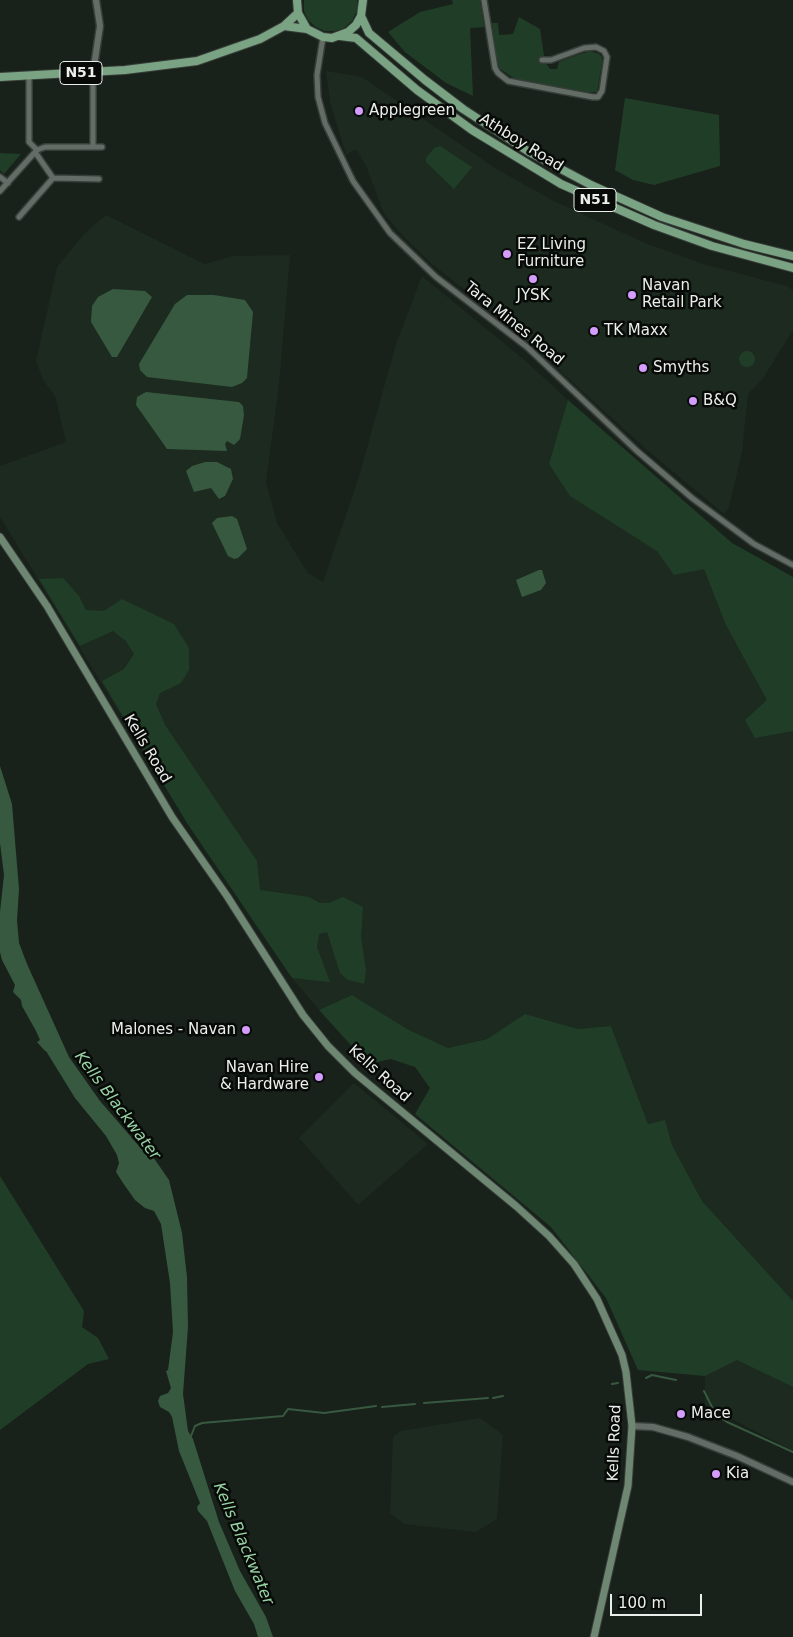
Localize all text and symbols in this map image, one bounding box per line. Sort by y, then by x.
road number: N51 [60,62,102,84]
place label: Applegreen [369,102,455,120]
marker: Applegreen [353,105,365,117]
street label: Athboy Road [476,110,566,176]
road number: N51 [574,188,616,212]
place label: EZ Living Furniture [517,236,586,271]
marker: EZ Living Furniture [501,248,513,260]
marker: JYSK [527,273,539,285]
place label: Navan Retail Park [642,277,722,312]
street label: Tara Mines Road [461,279,567,369]
place label: JYSK [517,287,549,305]
marker: Navan Retail Park [626,289,638,301]
place label: TK Maxx [604,322,668,340]
marker: TK Maxx [588,325,600,337]
place label: Smyths [653,359,709,377]
marker: Smyths [637,362,649,374]
place label: B&Q [703,392,737,410]
marker: B&Q [687,395,699,407]
street label: Kells Road [119,711,175,787]
place label: Malones - Navan [111,1021,236,1039]
marker: Malones - Navan [240,1024,252,1036]
street label: Kells Road [344,1042,414,1106]
water label: Kells Blackwater [70,1048,164,1164]
place label: Navan Hire & Hardware [220,1059,309,1094]
marker: Navan Hire & Hardware [313,1071,325,1083]
street label: Kells Road [605,1404,625,1482]
place label: Mace [691,1405,731,1423]
marker: Mace [675,1408,687,1420]
place label: Kia [726,1465,749,1483]
marker: Kia [710,1468,722,1480]
water label: Kells Blackwater [209,1480,277,1608]
scale bar [613,1584,706,1616]
text: 100 m [618,1594,666,1612]

